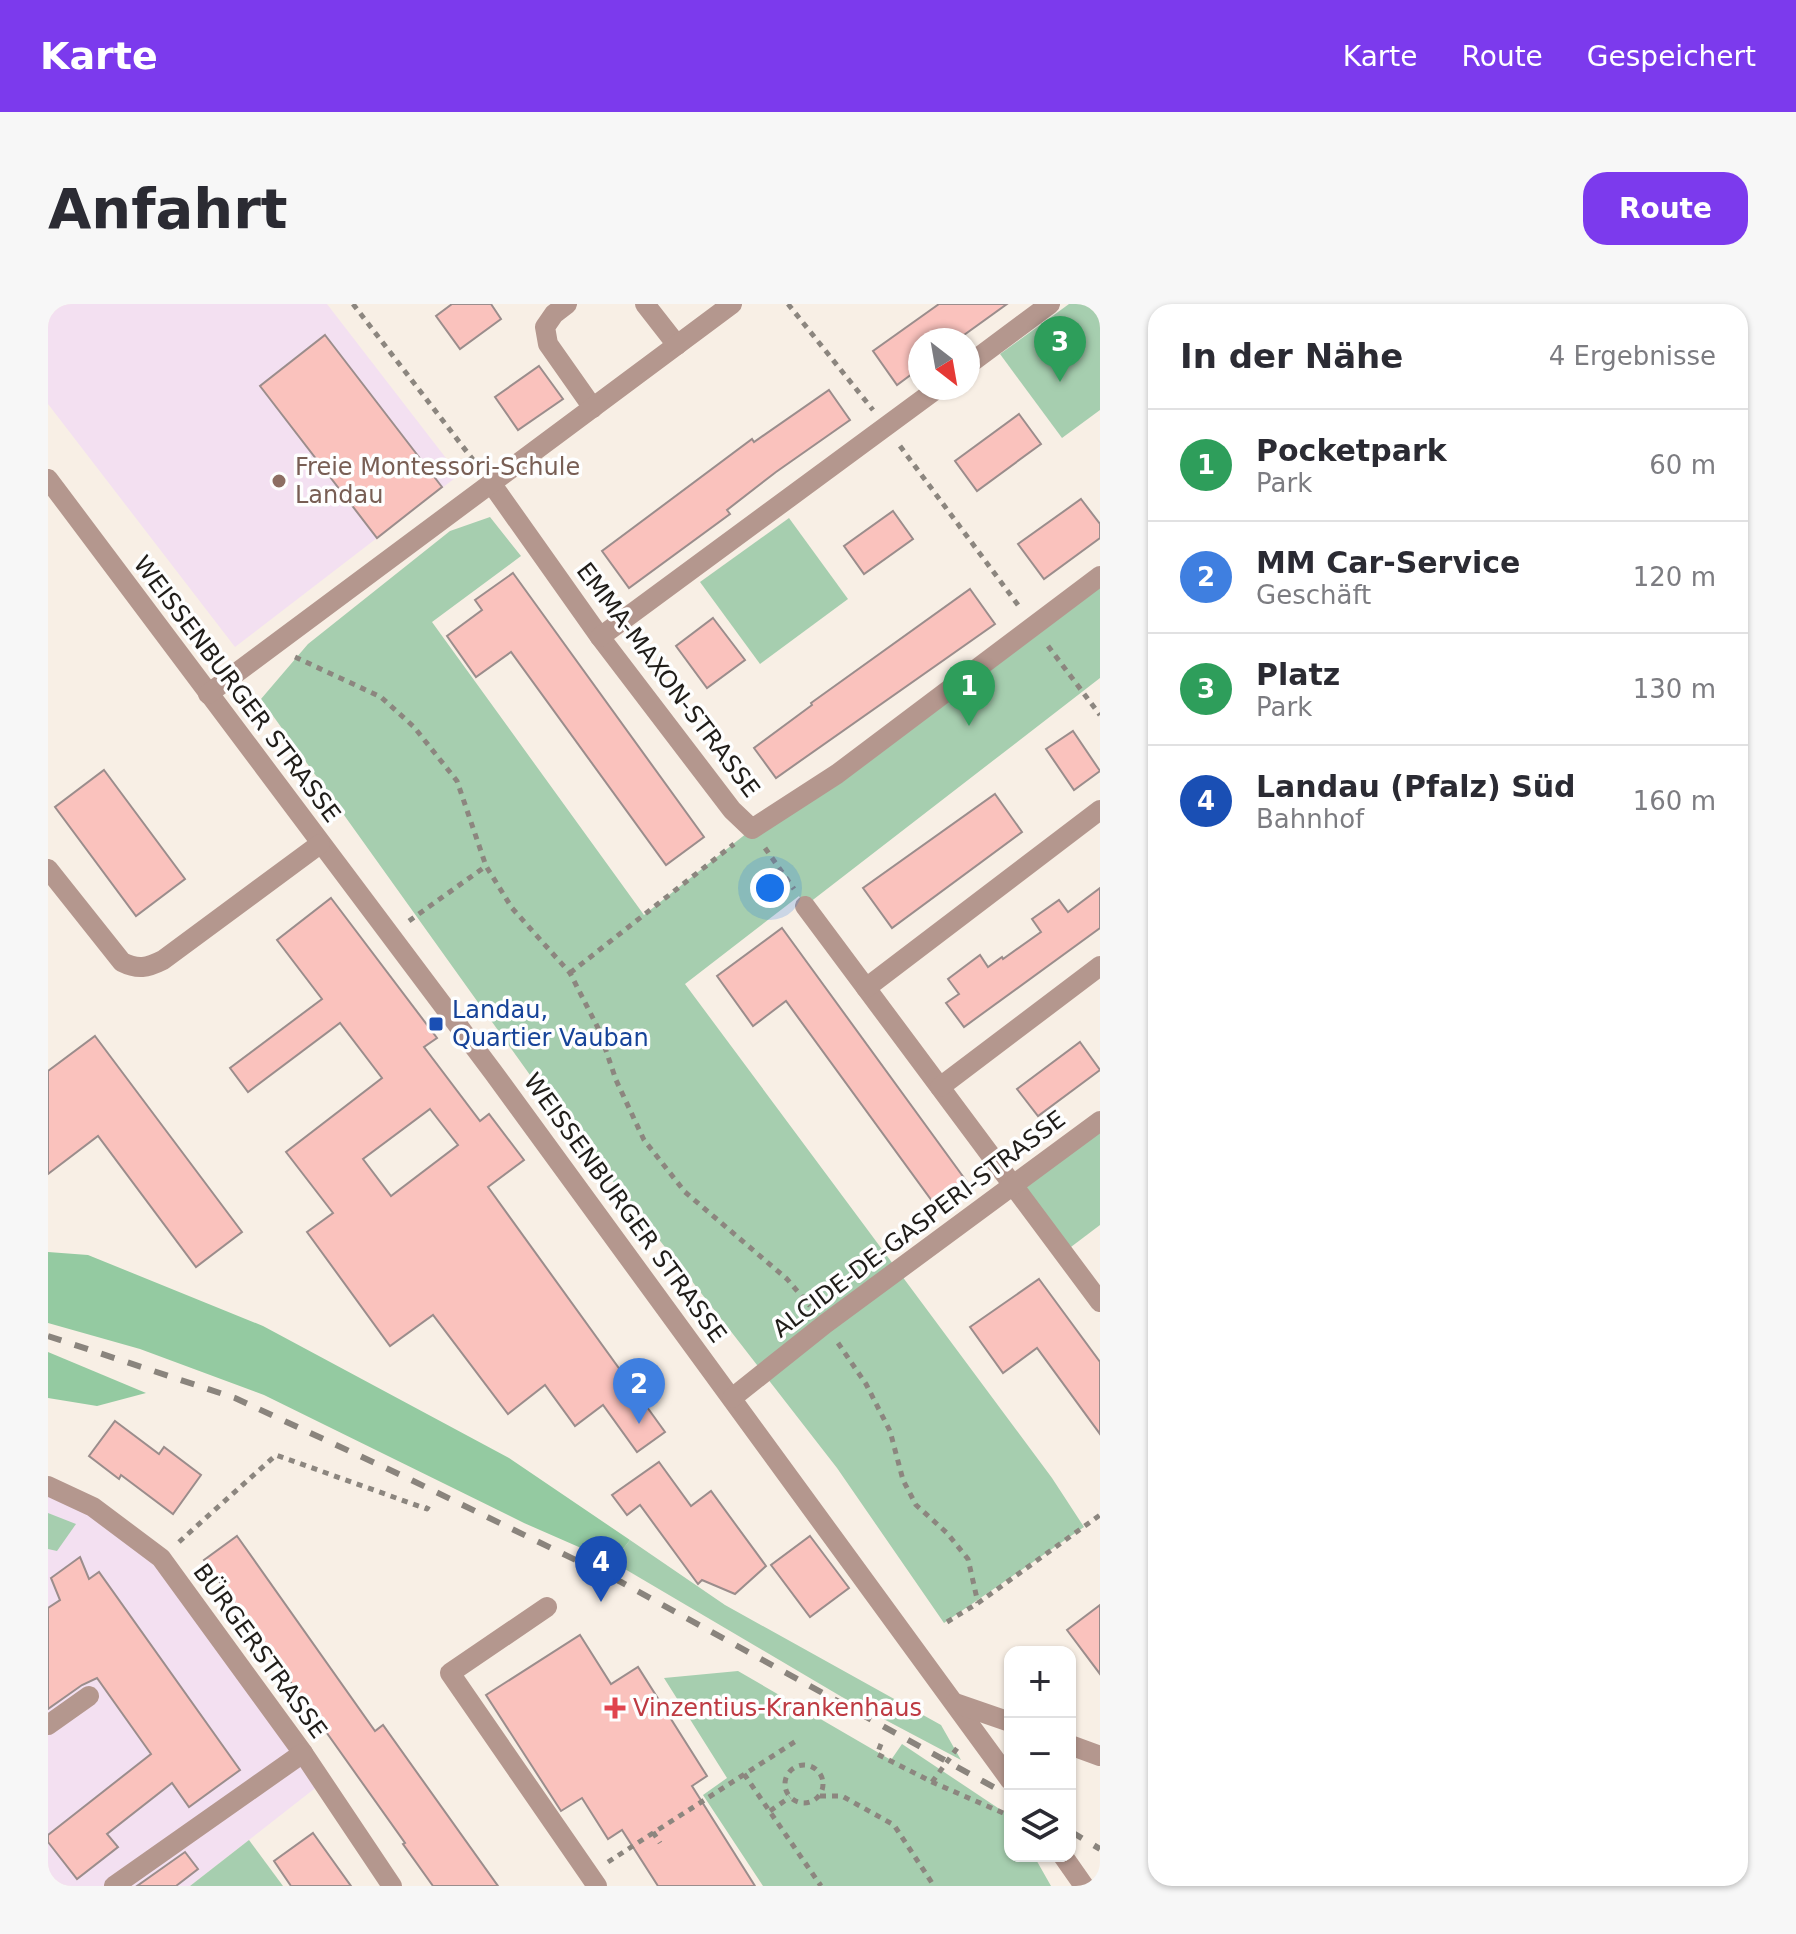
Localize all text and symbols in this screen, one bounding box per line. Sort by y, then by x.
text: Karte [40,34,158,78]
text: Karte [1343,40,1418,73]
text: Route [1462,40,1543,73]
text: Gespeichert [1587,40,1756,73]
button: Route [1583,172,1748,245]
text: Anfahrt [48,176,288,241]
pin: 3 [1034,316,1086,382]
north arrow [908,328,980,400]
text: In der Nähe [1180,336,1403,376]
text: 4 Ergebnisse [1549,341,1716,371]
text: Pocketpark [1256,433,1447,468]
text: 1 [1197,450,1215,480]
text: 60 m [1649,450,1716,480]
place label: Freie Montessori-Schule Landau [295,453,580,509]
text: Park [1256,468,1312,498]
marker: Freie Montessori-Schule Landau [270,472,288,490]
text: MM Car-Service [1256,545,1520,580]
street label: WEISSENBURGER STRASSE [128,550,346,828]
street label: EMMA-MAXON-STRASSE [571,557,765,803]
text: 2 [1197,562,1215,592]
text: 120 m [1633,562,1716,592]
text: Geschäft [1256,580,1371,610]
text: Platz [1256,657,1340,692]
pin: 1 [943,660,995,726]
text: 3 [1197,674,1215,704]
text: 130 m [1633,674,1716,704]
text: Park [1256,692,1312,722]
text: Landau (Pfalz) Süd [1256,769,1576,804]
text: 4 [1197,786,1215,816]
text: 160 m [1633,786,1716,816]
text: Bahnhof [1256,804,1364,834]
your location [750,868,790,908]
place label: Landau, Quartier Vauban [452,996,649,1052]
marker: Landau, Quartier Vauban [427,1015,445,1033]
street label: WEISSENBURGER STRASSE [518,1068,732,1348]
street label: ALCIDE-DE-GASPERI-STRASSE [767,1105,1071,1343]
pin: 2 [613,1358,665,1424]
pin: 4 [575,1536,627,1602]
street label: BÜRGERSTRASSE [187,1558,333,1744]
map controls [1004,1646,1076,1862]
button: + [1004,1646,1076,1718]
place label: Vinzentius-Krankenhaus [633,1694,922,1722]
marker: Vinzentius-Krankenhaus [604,1697,626,1719]
button: − [1004,1718,1076,1790]
button: layers [1004,1790,1076,1862]

